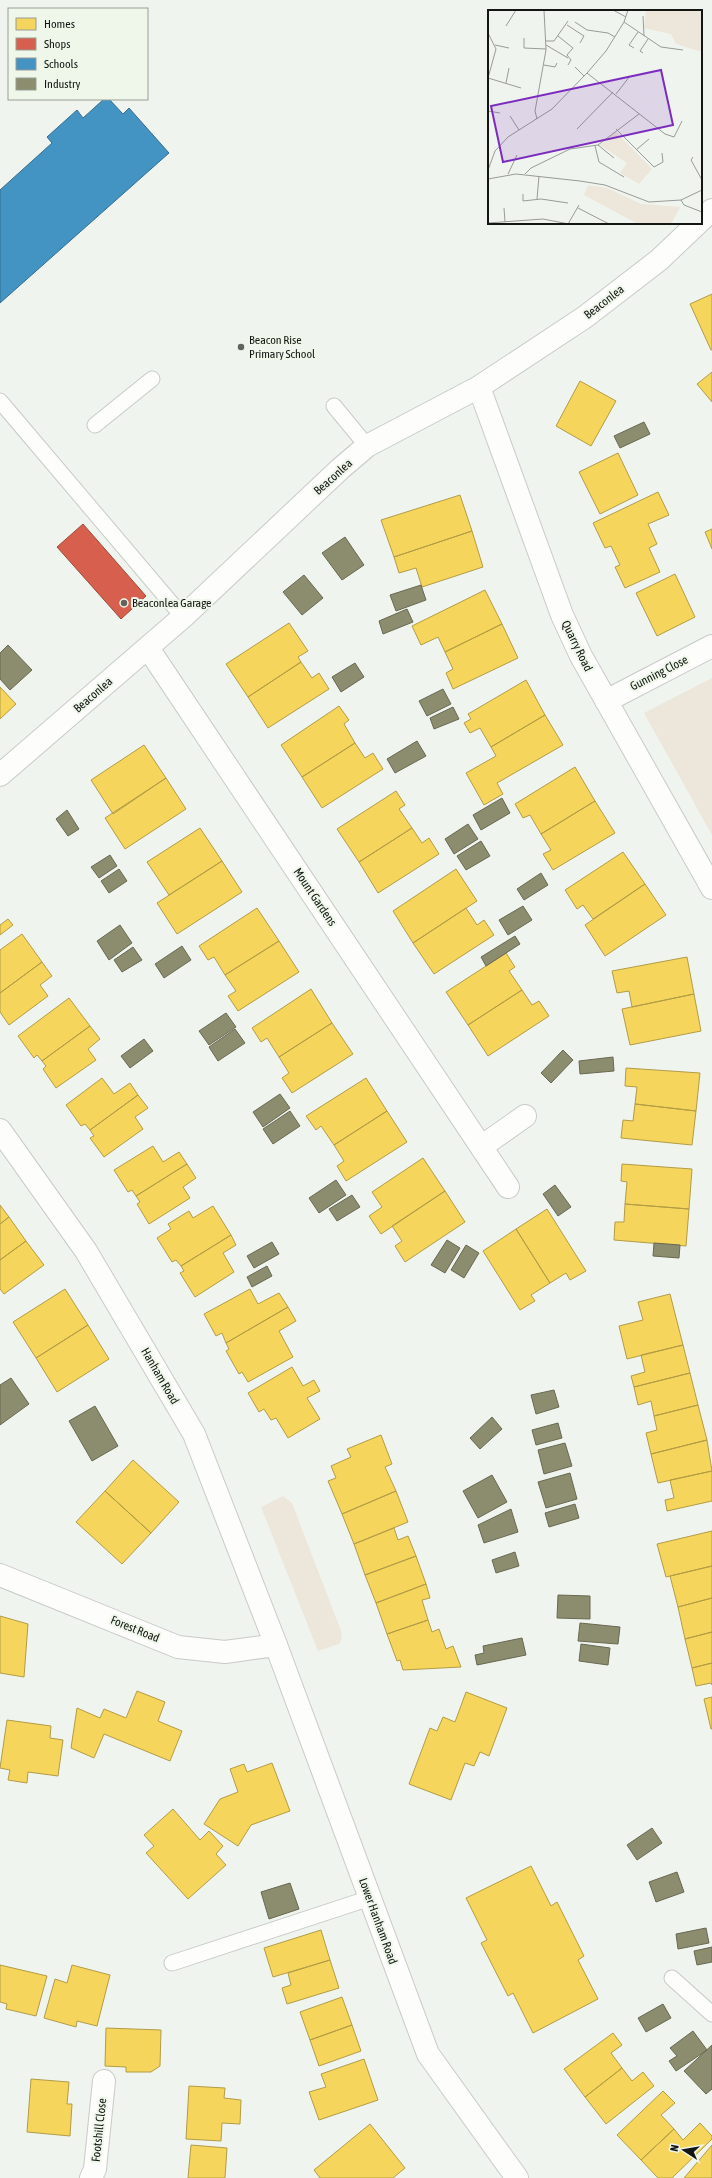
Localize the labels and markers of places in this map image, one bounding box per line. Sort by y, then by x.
place label: Beacon Rise Primary School [249,333,316,361]
marker: Beacon Rise Primary School [236,342,246,352]
place label: Beaconlea Garage [132,596,212,610]
marker: Beaconlea Garage [119,598,129,608]

